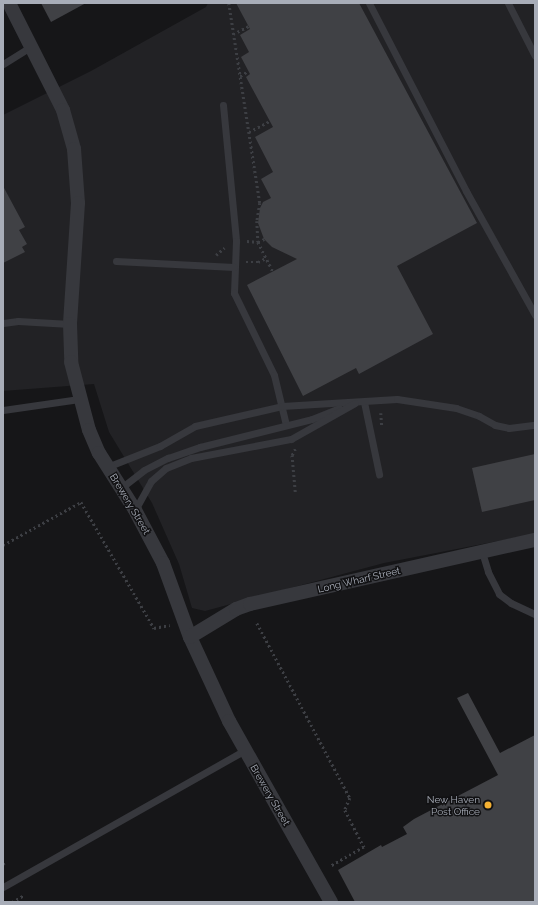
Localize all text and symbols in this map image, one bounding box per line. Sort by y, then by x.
street label: Brewery Street [107,471,153,537]
street label: Long Wharf Street [316,565,402,595]
street label: Brewery Street [248,762,292,828]
place label: New Haven Post Office [426,793,480,816]
marker: New Haven Post Office [483,800,493,810]

